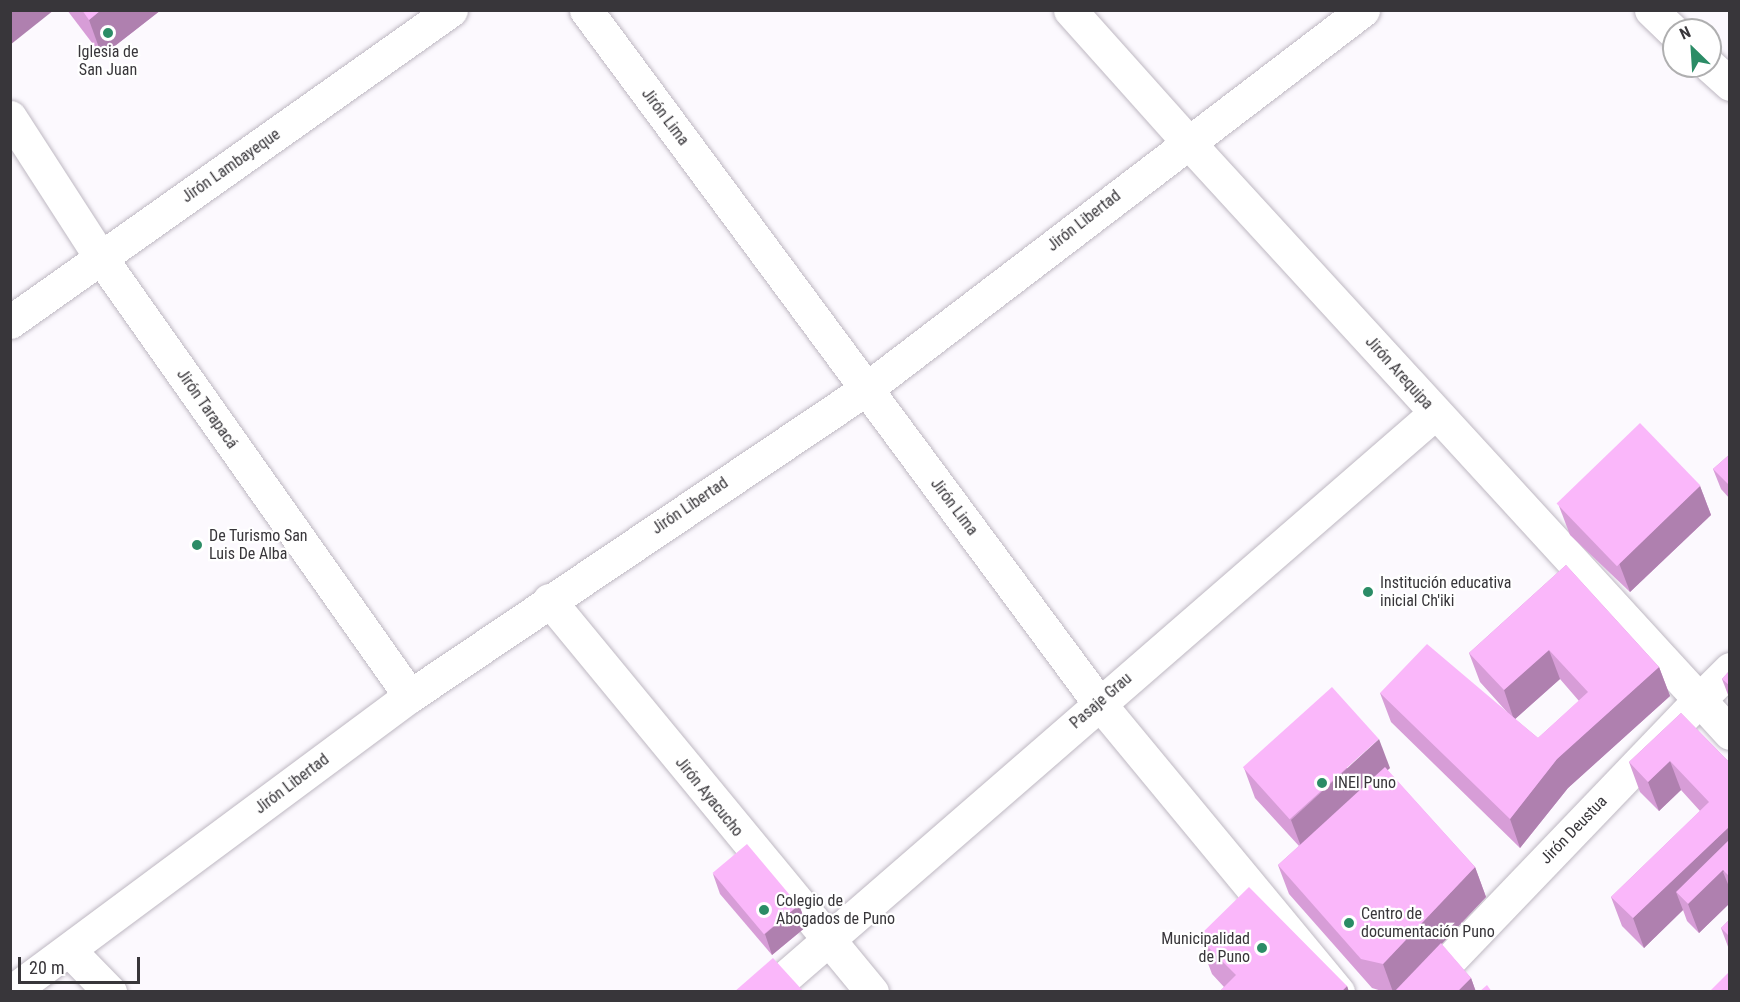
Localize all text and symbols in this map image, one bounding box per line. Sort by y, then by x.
north arrow [1662,18,1722,78]
text: N [1677,22,1693,44]
marker: Iglesia de San Juan [101,26,115,40]
place label: Iglesia de San Juan [78,42,138,80]
street label: Jirón Lima [637,85,693,149]
street label: Jirón Lambayeque [178,125,284,207]
street label: Jirón Libertad [1043,186,1125,256]
street label: Jirón Arequipa [1361,332,1437,414]
street label: Jirón Tarapacá [172,365,242,453]
street label: Jirón Libertad [648,473,732,539]
street label: Jirón Lima [926,475,982,539]
place label: De Turismo San Luis De Alba [209,526,308,564]
marker: De Turismo San Luis De Alba [190,538,204,552]
place label: Institución educativa inicial Ch'iki [1380,573,1511,611]
marker: Institución educativa inicial Ch'iki [1361,585,1375,599]
street label: Pasaje Grau [1066,669,1136,733]
street label: Jirón Libertad [251,750,333,818]
street label: Jirón Ayacucho [671,753,747,841]
place label: INEI Puno [1334,773,1396,793]
marker: INEI Puno [1315,776,1329,790]
street label: Jirón Deustua [1537,792,1611,868]
place label: Colegio de Abogados de Puno [776,891,895,929]
marker: Colegio de Abogados de Puno [757,903,771,917]
place label: Centro de documentación Puno [1361,904,1495,942]
marker: Centro de documentación Puno [1342,916,1356,930]
place label: Municipalidad de Puno [1161,929,1250,967]
marker: Municipalidad de Puno [1255,941,1269,955]
scale bar [21,945,142,983]
text: 20 m [29,957,64,978]

